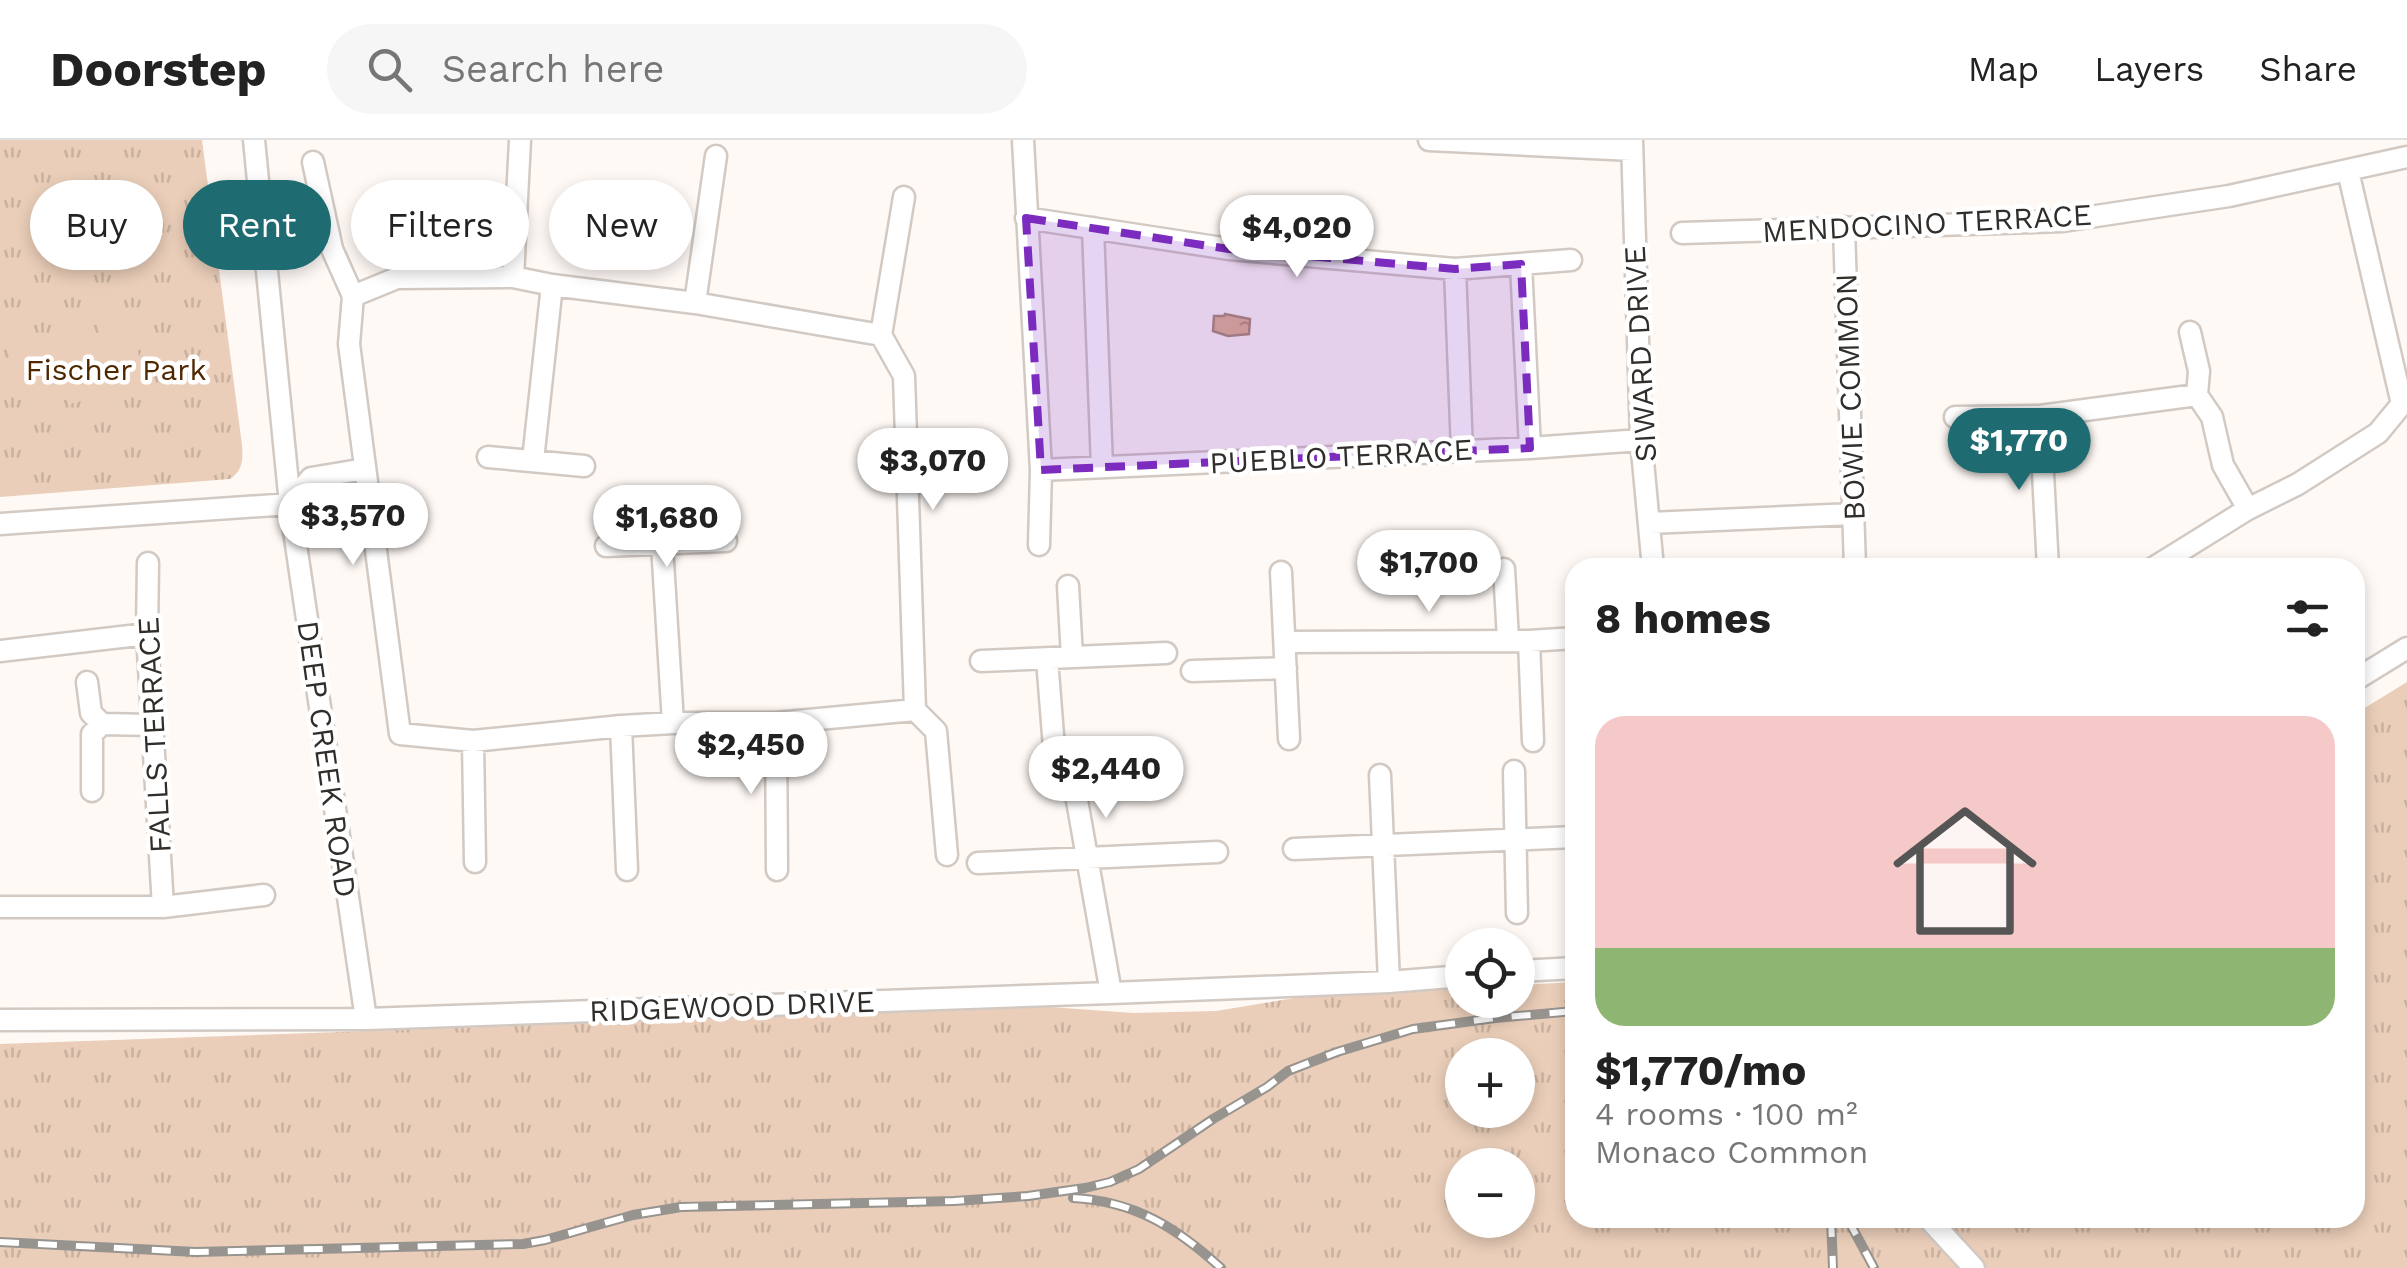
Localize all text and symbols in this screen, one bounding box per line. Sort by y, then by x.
search box [327,24,1027,114]
text: Doorstep [50,41,267,98]
icon: search [362,42,417,97]
text: Search here [442,47,664,91]
text: Map [1968,48,2039,90]
text: Layers [2094,48,2204,90]
text: Share [2259,48,2357,90]
chip: Buy [30,180,163,270]
chip: Rent [183,180,331,270]
chip: Filters [351,180,529,270]
chip: New [549,180,693,270]
pin: $4,020 [1216,195,1378,280]
street label: MENDOCINO TERRACE [1761,197,2093,249]
text: $4,020 [1242,208,1352,246]
street label: SIWARD DRIVE [1617,245,1663,463]
street label: BOWIE COMMON [1828,273,1872,521]
park label: Fischer Park [25,352,207,387]
pin: $1,770 [1938,408,2100,493]
text: $1,770 [1970,421,2068,459]
pin: $3,070 [852,428,1014,513]
street label: PUEBLO TERRACE [1209,432,1473,480]
text: $3,070 [879,441,987,479]
pin: $3,570 [272,483,434,568]
pin: $1,680 [586,485,748,570]
text: $3,570 [300,496,406,534]
text: $1,680 [615,498,719,536]
pin: $1,700 [1348,530,1510,615]
text: $1,700 [1379,543,1479,581]
icon: filters [2280,591,2335,646]
text: 8 homes [1595,594,1771,643]
street label: FALLS TERRACE [130,616,178,854]
street label: DEEP CREEK ROAD [290,618,364,900]
pin: $2,450 [670,712,832,797]
text: $2,450 [697,725,805,763]
pin: $2,440 [1025,736,1187,821]
text: $2,440 [1051,749,1161,787]
icon: home [1875,781,2055,961]
map controls [1445,928,1535,1238]
button: locate [1445,928,1535,1018]
street label: RIDGEWOOD DRIVE [589,984,875,1028]
button: + [1445,1038,1535,1128]
text: $1,770/mo [1595,1046,1806,1095]
text: 4 rooms · 100 m² [1595,1095,1858,1133]
text: Monaco Common [1595,1133,1868,1171]
button: − [1445,1148,1535,1238]

